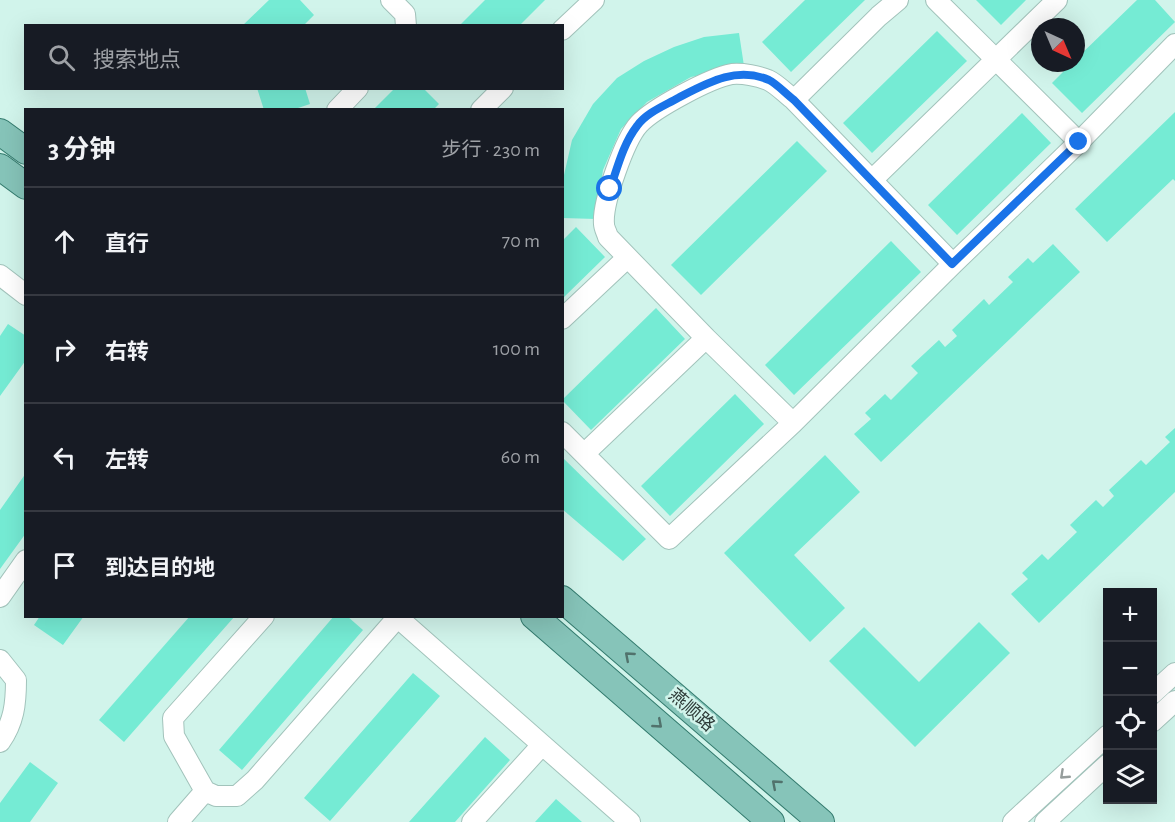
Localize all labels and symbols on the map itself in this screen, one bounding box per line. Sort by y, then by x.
north arrow [1031,18,1085,72]
route end [1065,128,1091,154]
route start [596,175,622,201]
one-way arrow [625,652,636,663]
street label: 燕顺路 [665,685,719,735]
one-way arrow [651,716,662,727]
one-way arrow [1061,768,1071,779]
one-way arrow [772,780,783,791]

